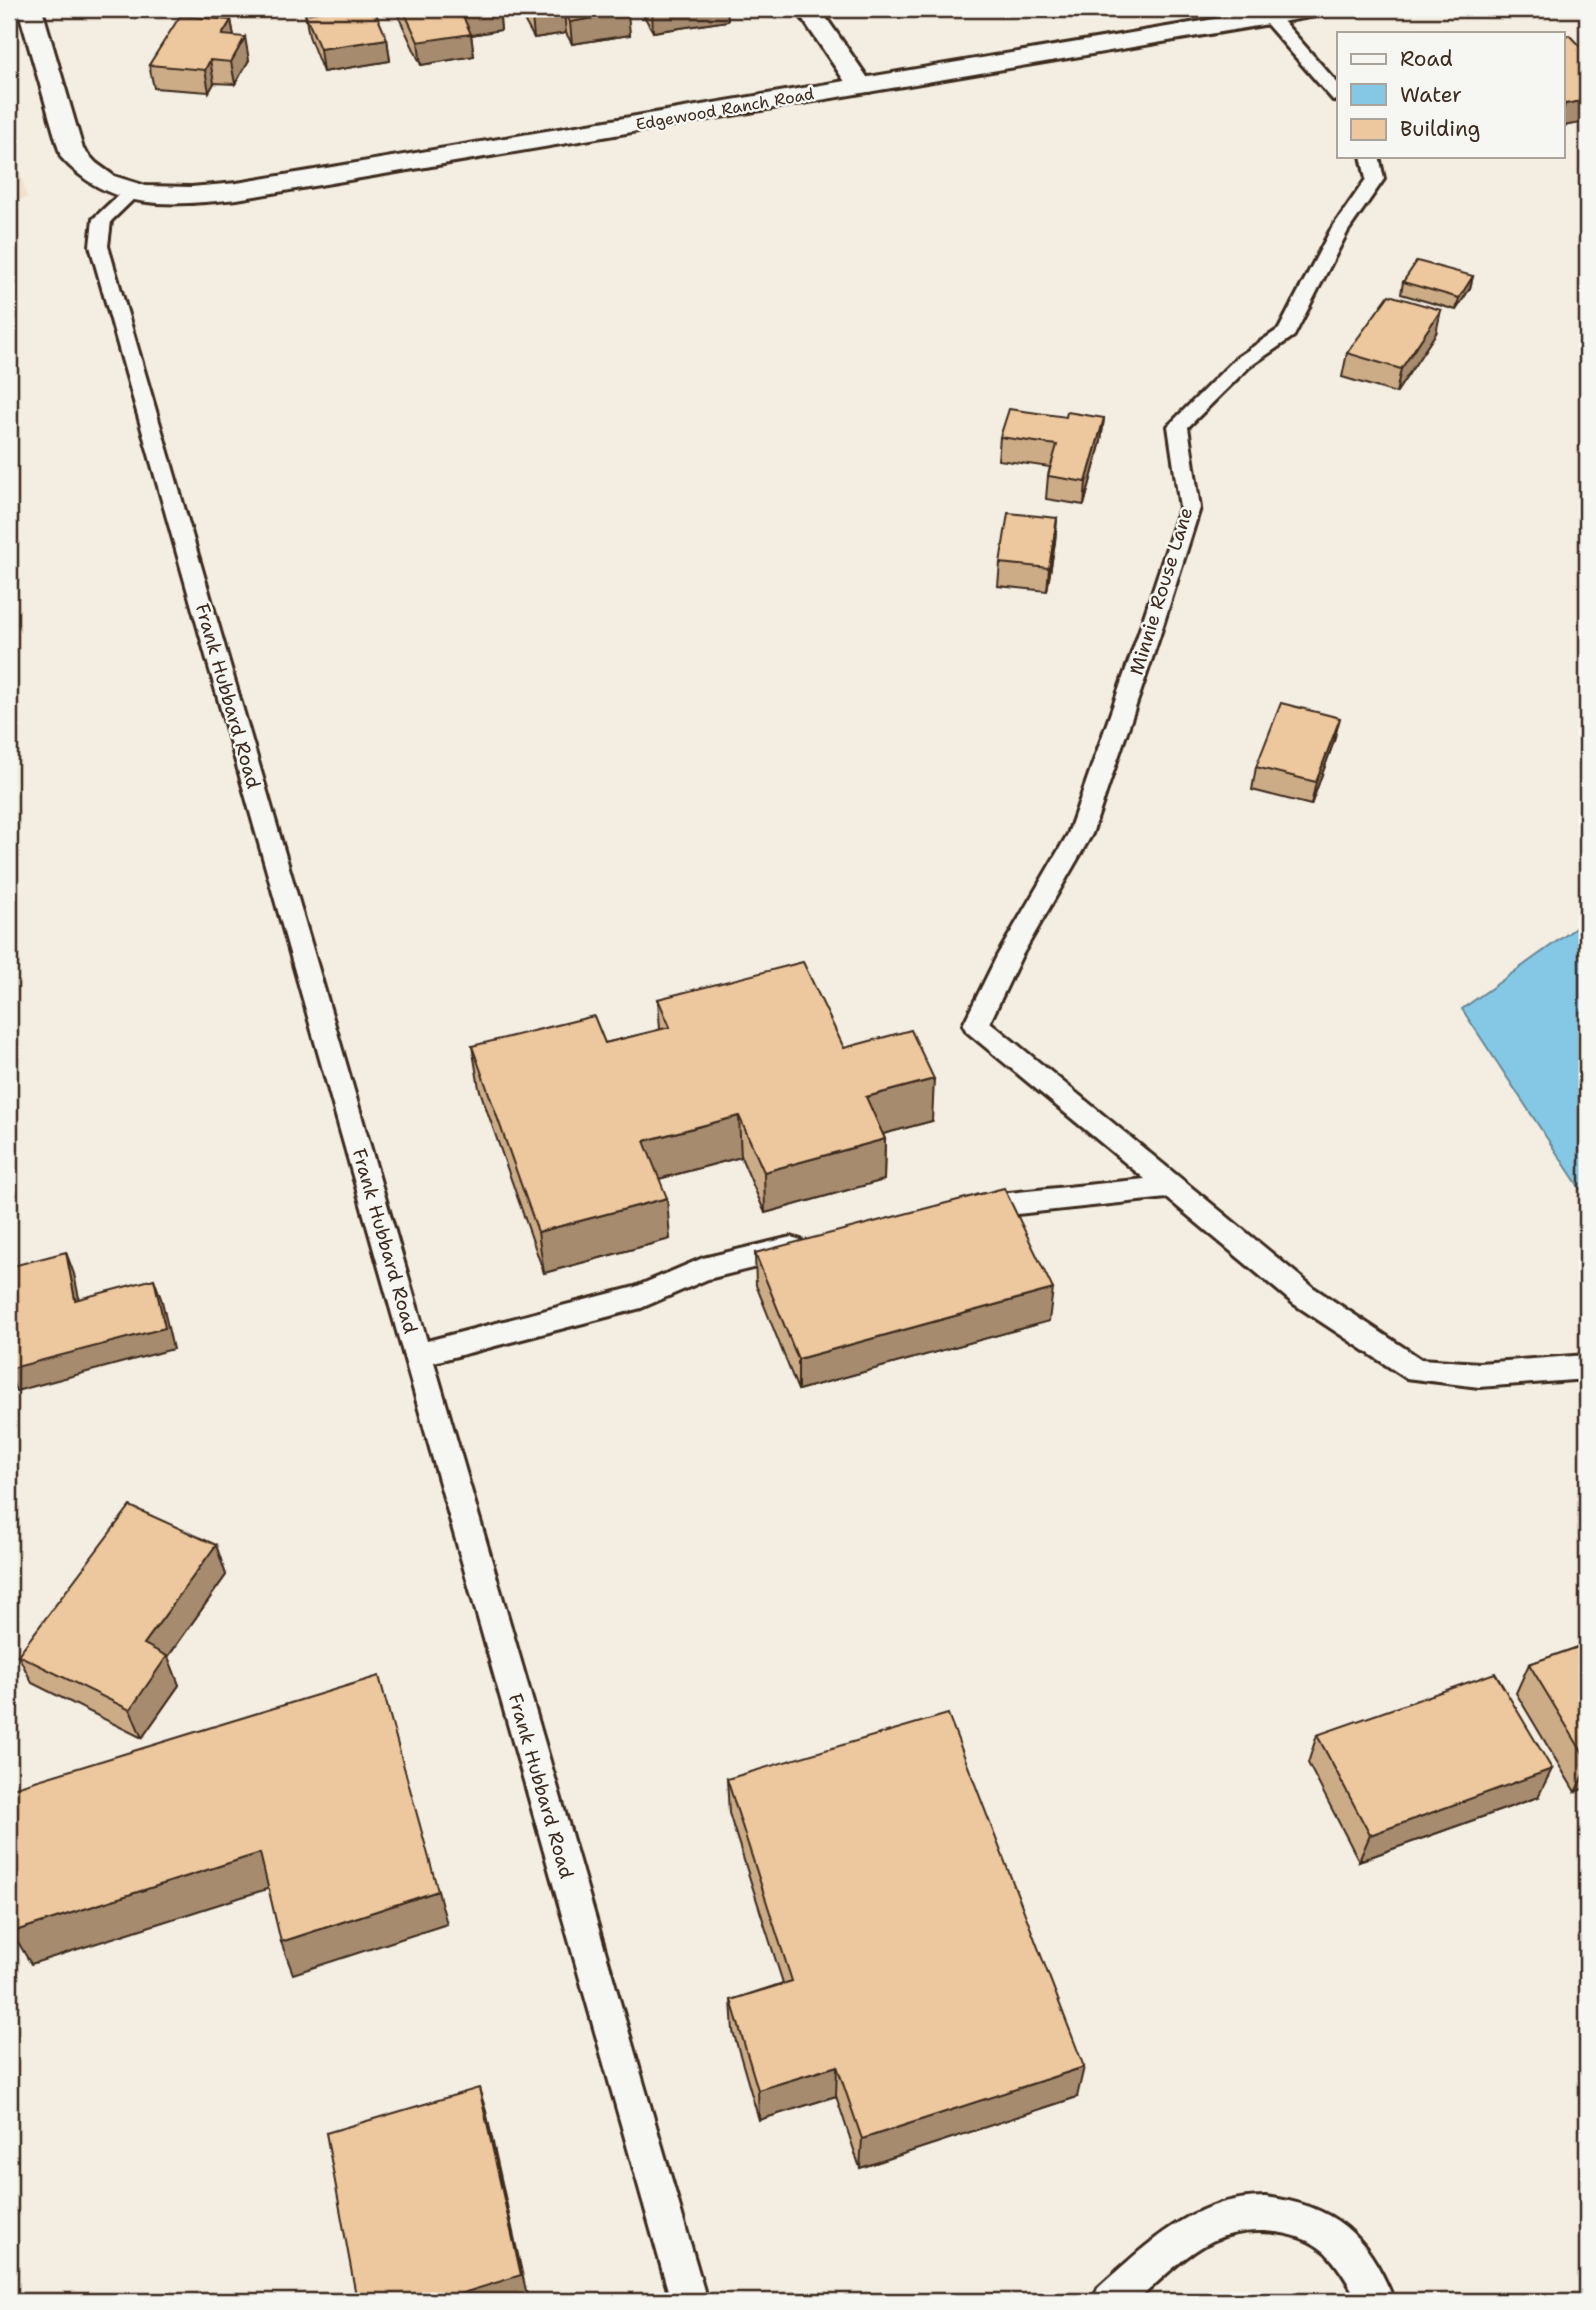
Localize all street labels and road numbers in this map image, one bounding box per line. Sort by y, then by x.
street label: Edgewood Ranch Road [634,83,816,135]
street label: Minnie Rouse Lane [1124,504,1198,678]
street label: Frank Hubbard Road [190,601,266,791]
street label: Frank Hubbard Road [347,1146,423,1336]
street label: Frank Hubbard Road [503,1691,579,1881]

